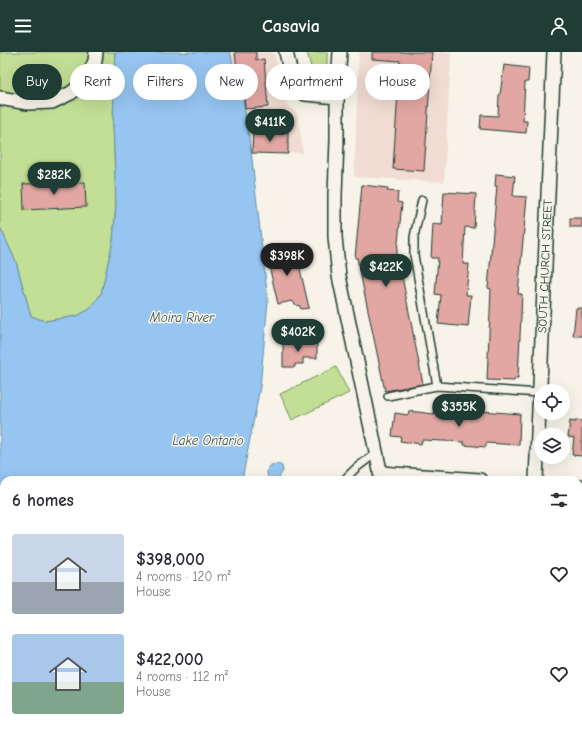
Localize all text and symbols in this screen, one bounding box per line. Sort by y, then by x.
icon: menu [12,15,34,37]
icon: person [548,15,570,37]
text: Casavia [262,16,320,37]
chip: Buy [12,64,62,100]
chip: Rent [70,64,125,100]
chip: Filters [133,64,197,100]
chip: New [205,64,258,100]
chip: Apartment [266,64,357,100]
chip: House [365,64,430,100]
pin: $411K [242,109,298,143]
text: $411K [254,114,286,129]
pin: $282K [26,162,82,196]
text: $282K [37,167,71,182]
street label: SOUTH CHURCH STREET [535,198,555,333]
pin: $398K [259,243,315,277]
text: $398K [269,248,305,263]
pin: $422K [358,254,414,288]
text: $422K [369,259,403,274]
water label: Moira River [149,310,215,325]
pin: $402K [270,319,326,353]
text: $402K [280,324,316,339]
map controls [534,384,570,464]
button: locate [534,384,570,420]
pin: $355K [431,394,487,428]
text: $355K [441,399,477,414]
button: layers [534,428,570,464]
water label: Lake Ontario [172,433,244,448]
icon: filters [548,489,570,511]
text: 6 homes [12,491,74,510]
icon: home [44,550,92,598]
text: $398,000 [136,550,205,569]
icon: heart [548,563,570,585]
text: 4 rooms · 120 m² [136,569,231,584]
text: House [136,584,171,599]
icon: home [44,650,92,698]
text: $422,000 [136,650,204,669]
icon: heart [548,663,570,685]
text: 4 rooms · 112 m² [136,669,228,684]
text: House [136,684,171,699]

